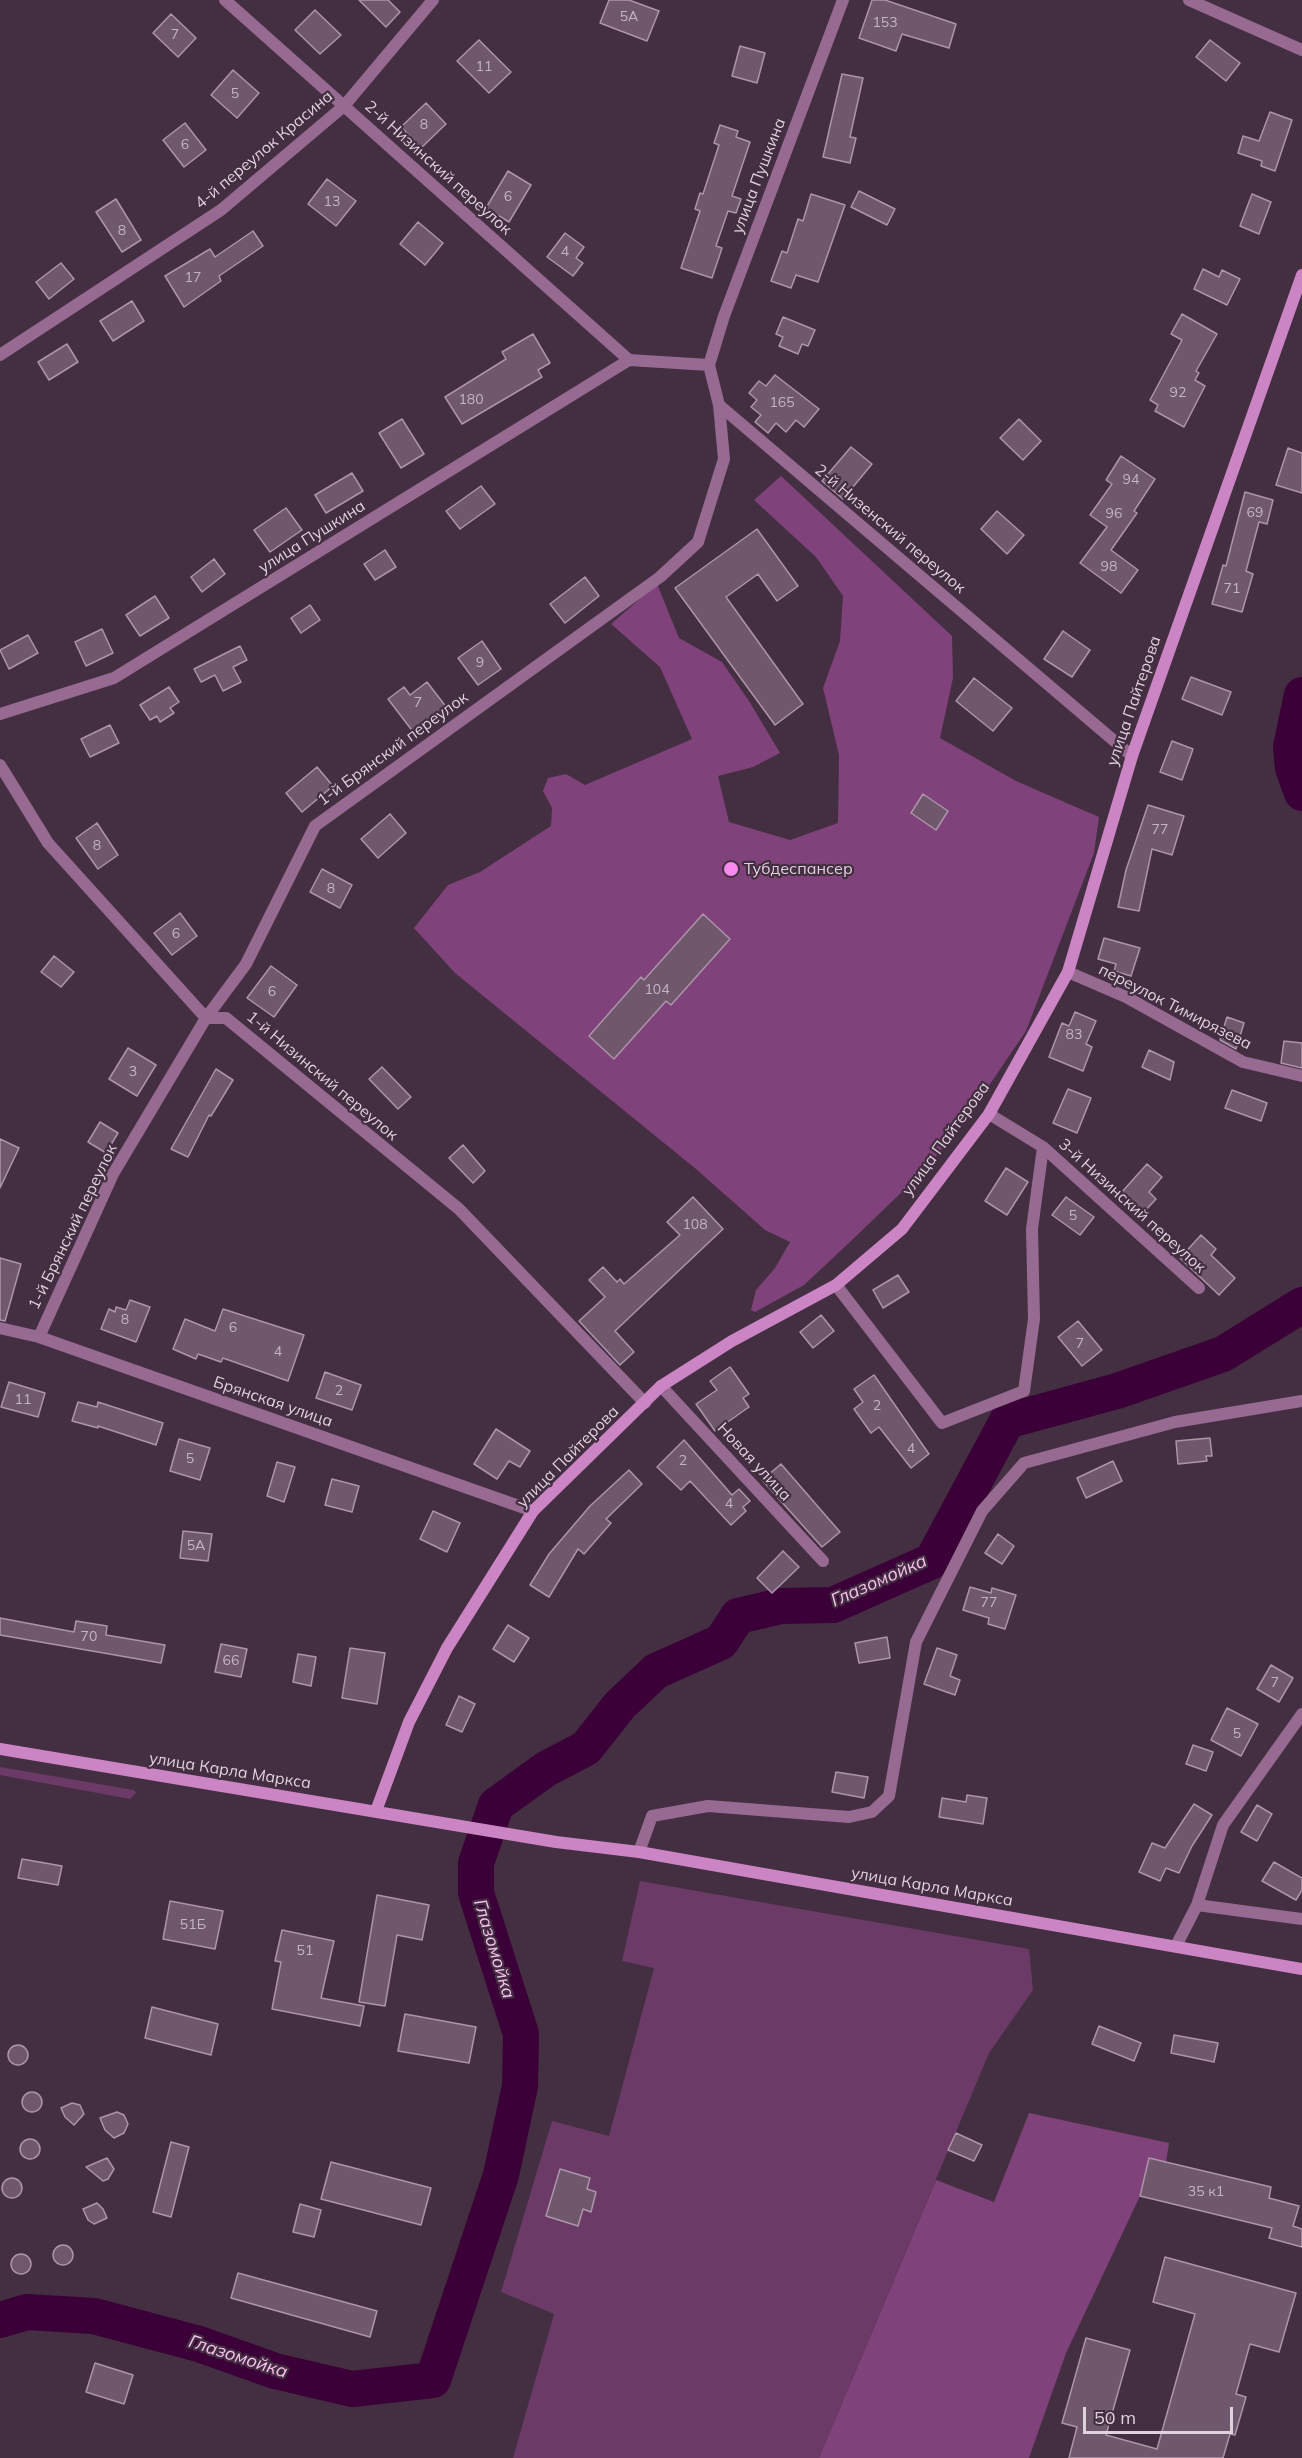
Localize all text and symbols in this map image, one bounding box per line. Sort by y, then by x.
house number: 5А [620,9,638,25]
house number: 153 [872,15,898,31]
house number: 7 [171,27,179,43]
house number: 11 [476,59,492,75]
house number: 5 [231,86,239,102]
street label: 4-й переулок Красина [191,87,337,213]
street label: 2-й Низинский переулок [360,97,516,239]
street label: улица Пушкина [728,116,790,236]
house number: 8 [420,117,428,133]
house number: 6 [181,137,189,153]
house number: 6 [504,189,512,205]
house number: 13 [324,194,340,210]
house number: 8 [118,223,126,239]
house number: 4 [561,244,569,260]
house number: 17 [185,270,201,286]
house number: 92 [1170,385,1186,401]
house number: 180 [458,392,484,408]
house number: 165 [769,395,795,411]
street label: 2-й Низенский переулок [811,460,969,598]
house number: 94 [1123,472,1139,488]
street label: улица Пушкина [255,496,369,578]
house number: 69 [1247,505,1263,521]
house number: 96 [1106,506,1122,522]
house number: 98 [1101,559,1117,575]
house number: 71 [1224,581,1240,597]
street label: улица Пайтерова [1103,633,1165,769]
house number: 9 [476,655,484,671]
street label: 1-й Брянский переулок [314,688,472,810]
house number: 7 [414,695,422,711]
house number: 77 [1152,822,1168,838]
house number: 8 [93,838,101,854]
place label: Тубдеспансер [744,859,853,879]
marker: Тубдеспансер [722,860,740,878]
house number: 8 [327,881,335,897]
house number: 6 [172,926,180,942]
street label: переулок Тимирязева [1095,960,1255,1054]
house number: 104 [644,982,670,998]
house number: 6 [268,984,276,1000]
street label: 1-й Низинский переулок [243,1007,401,1145]
house number: 83 [1066,1027,1082,1043]
house number: 3 [129,1064,137,1080]
street label: улица Пайтерова [898,1078,994,1200]
street label: 3-й Низинский переулок [1054,1135,1210,1277]
street label: 1-й Брянский переулок [25,1141,121,1313]
house number: 5 [1069,1208,1077,1224]
house number: 108 [682,1217,708,1233]
house number: 8 [121,1312,129,1328]
house number: 6 [229,1320,237,1336]
house number: 7 [1076,1336,1084,1352]
house number: 4 [274,1344,282,1360]
street label: Брянская улица [211,1373,335,1431]
house number: 2 [335,1383,343,1399]
house number: 11 [15,1392,31,1408]
house number: 2 [873,1398,881,1414]
street label: улица Пайтерова [513,1402,623,1512]
street label: Новая улица [713,1419,795,1505]
house number: 4 [907,1441,915,1457]
house number: 5 [186,1451,194,1467]
house number: 2 [679,1453,687,1469]
house number: 4 [725,1496,733,1512]
house number: 5А [187,1538,205,1554]
water label: Глазомойка [828,1550,930,1612]
house number: 77 [981,1595,997,1611]
house number: 70 [81,1629,97,1645]
house number: 66 [223,1653,239,1669]
house number: 7 [1271,1675,1279,1691]
house number: 5 [1233,1726,1241,1742]
street label: улица Карла Маркса [148,1749,312,1793]
street label: улица Карла Маркса [850,1863,1014,1911]
water label: Глазомойка [469,1897,519,2001]
house number: 51Б [180,1917,206,1933]
house number: 51 [297,1943,313,1959]
house number: 35 к1 [1188,2184,1224,2200]
water label: Глазомойка [186,2331,290,2383]
scale bar [1086,2395,1236,2433]
text: 50 m [1094,2406,1136,2429]

